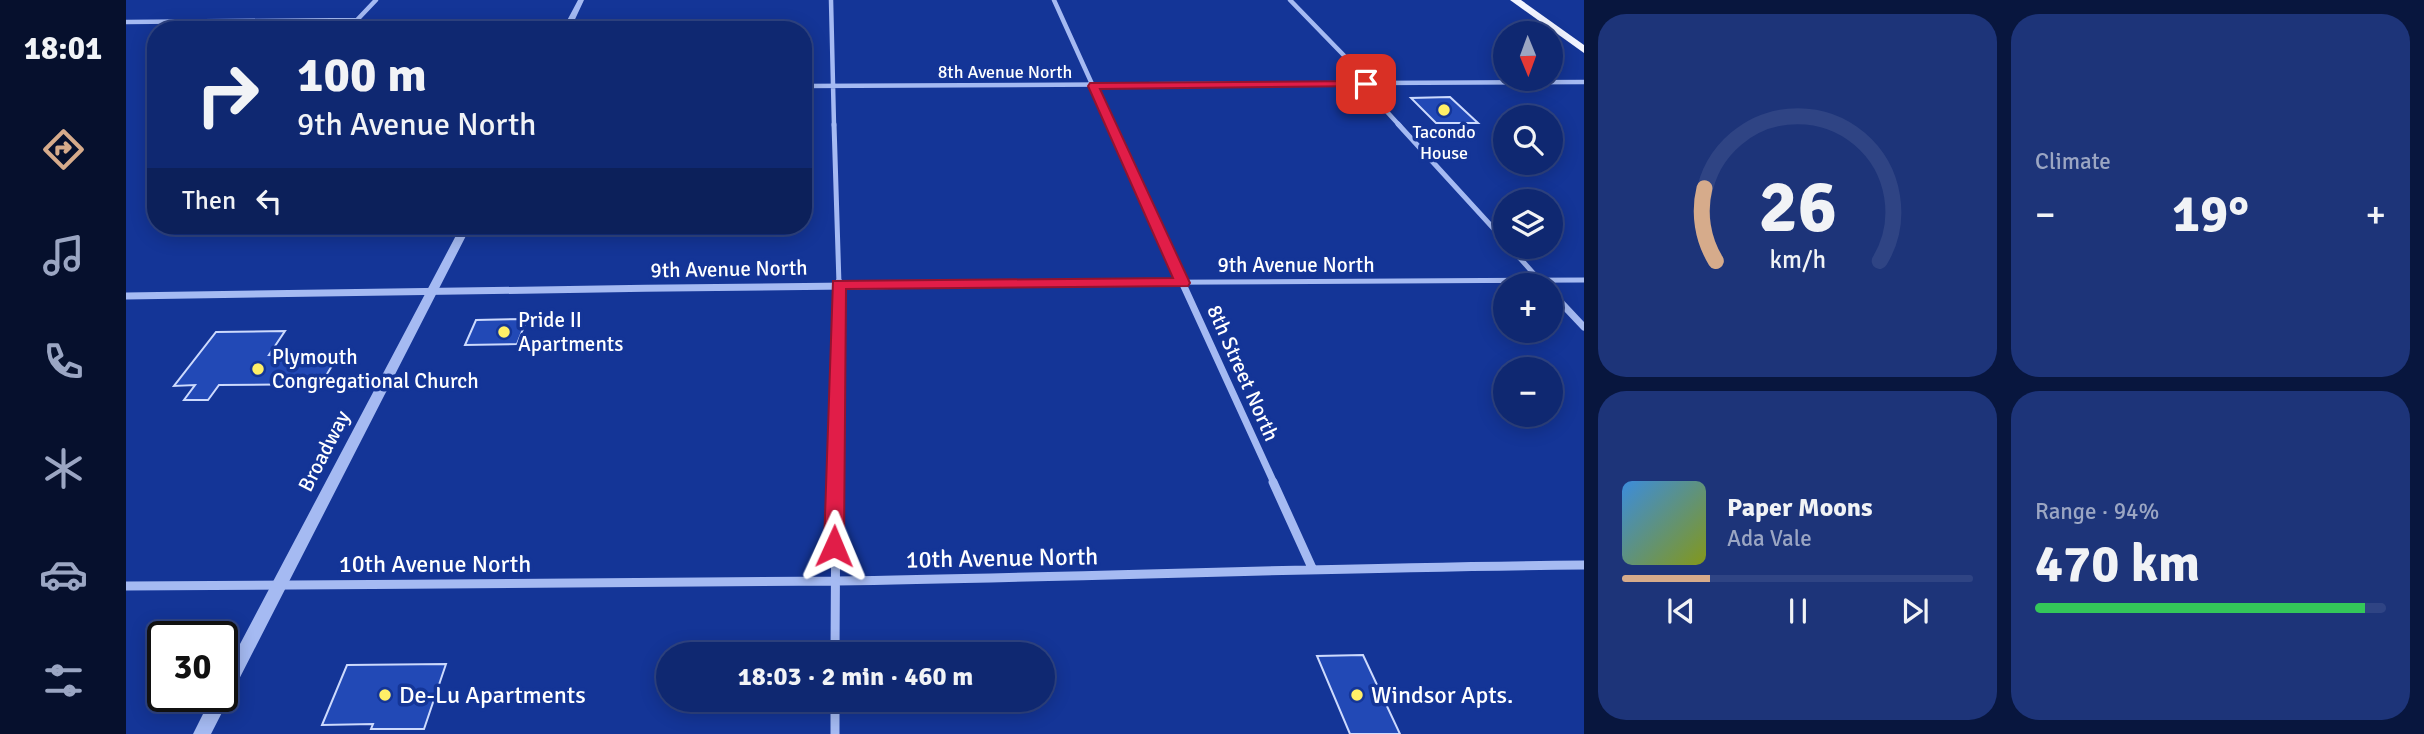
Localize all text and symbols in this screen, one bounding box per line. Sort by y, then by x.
north arrow [1493,21,1563,91]
map controls [1493,21,1563,427]
text: 18:01 [24,29,102,68]
text: 100 m [297,45,427,105]
icon: right [182,49,273,140]
pin [1336,54,1396,114]
street label: 8th Avenue North [938,61,1072,83]
icon: arrive [1347,65,1385,103]
marker: Tacondo House [1436,102,1452,118]
text: 9th Avenue North [297,105,537,144]
button: search [1493,105,1563,175]
place label: Tacondo House [1412,121,1476,164]
icon: directions [39,125,88,174]
text: Climate [2035,147,2111,176]
text: 26 [1758,164,1837,253]
icon: left [250,182,288,220]
text: 19° [2172,182,2249,246]
text: Then [182,185,236,217]
button: layers [1493,189,1563,259]
text: − [2035,191,2056,238]
text: + [2365,191,2386,238]
icon: music [39,231,88,280]
text: km/h [1769,244,1826,275]
street label: 9th Avenue North [1217,252,1375,278]
street label: 9th Avenue North [650,255,808,283]
button: + [1493,273,1563,343]
street label: 8th Street North [1201,301,1285,445]
place label: Pride II Apartments [518,307,623,357]
marker: Pride II Apartments [496,324,512,340]
icon: phone [39,337,88,386]
place label: Plymouth Congregational Church [272,344,479,394]
button: − [1493,357,1563,427]
marker: Plymouth Congregational Church [250,361,266,377]
street label: Broadway [293,406,356,496]
icon: climate [39,444,88,493]
text: Paper Moons [1727,492,1873,524]
text: Range · 94% [2035,497,2159,526]
position arrow [797,509,871,583]
text: Ada Vale [1727,524,1812,553]
text: 470 km [2035,532,2200,596]
street label: 10th Avenue North [905,541,1099,575]
street label: 10th Avenue North [339,549,531,579]
icon: car [39,550,88,599]
icon: previous [1662,592,1700,630]
icon: pause [1779,592,1817,630]
icon: next [1896,592,1934,630]
speed limit sign: 30 [147,621,238,712]
icon: filters [39,656,88,705]
text: 18:03 · 2 min · 460 m [738,661,973,693]
place label: De-Lu Apartments [399,680,586,710]
place label: Windsor Apts. [1371,680,1513,710]
marker: De-Lu Apartments [377,687,393,703]
marker: Windsor Apts. [1349,687,1365,703]

